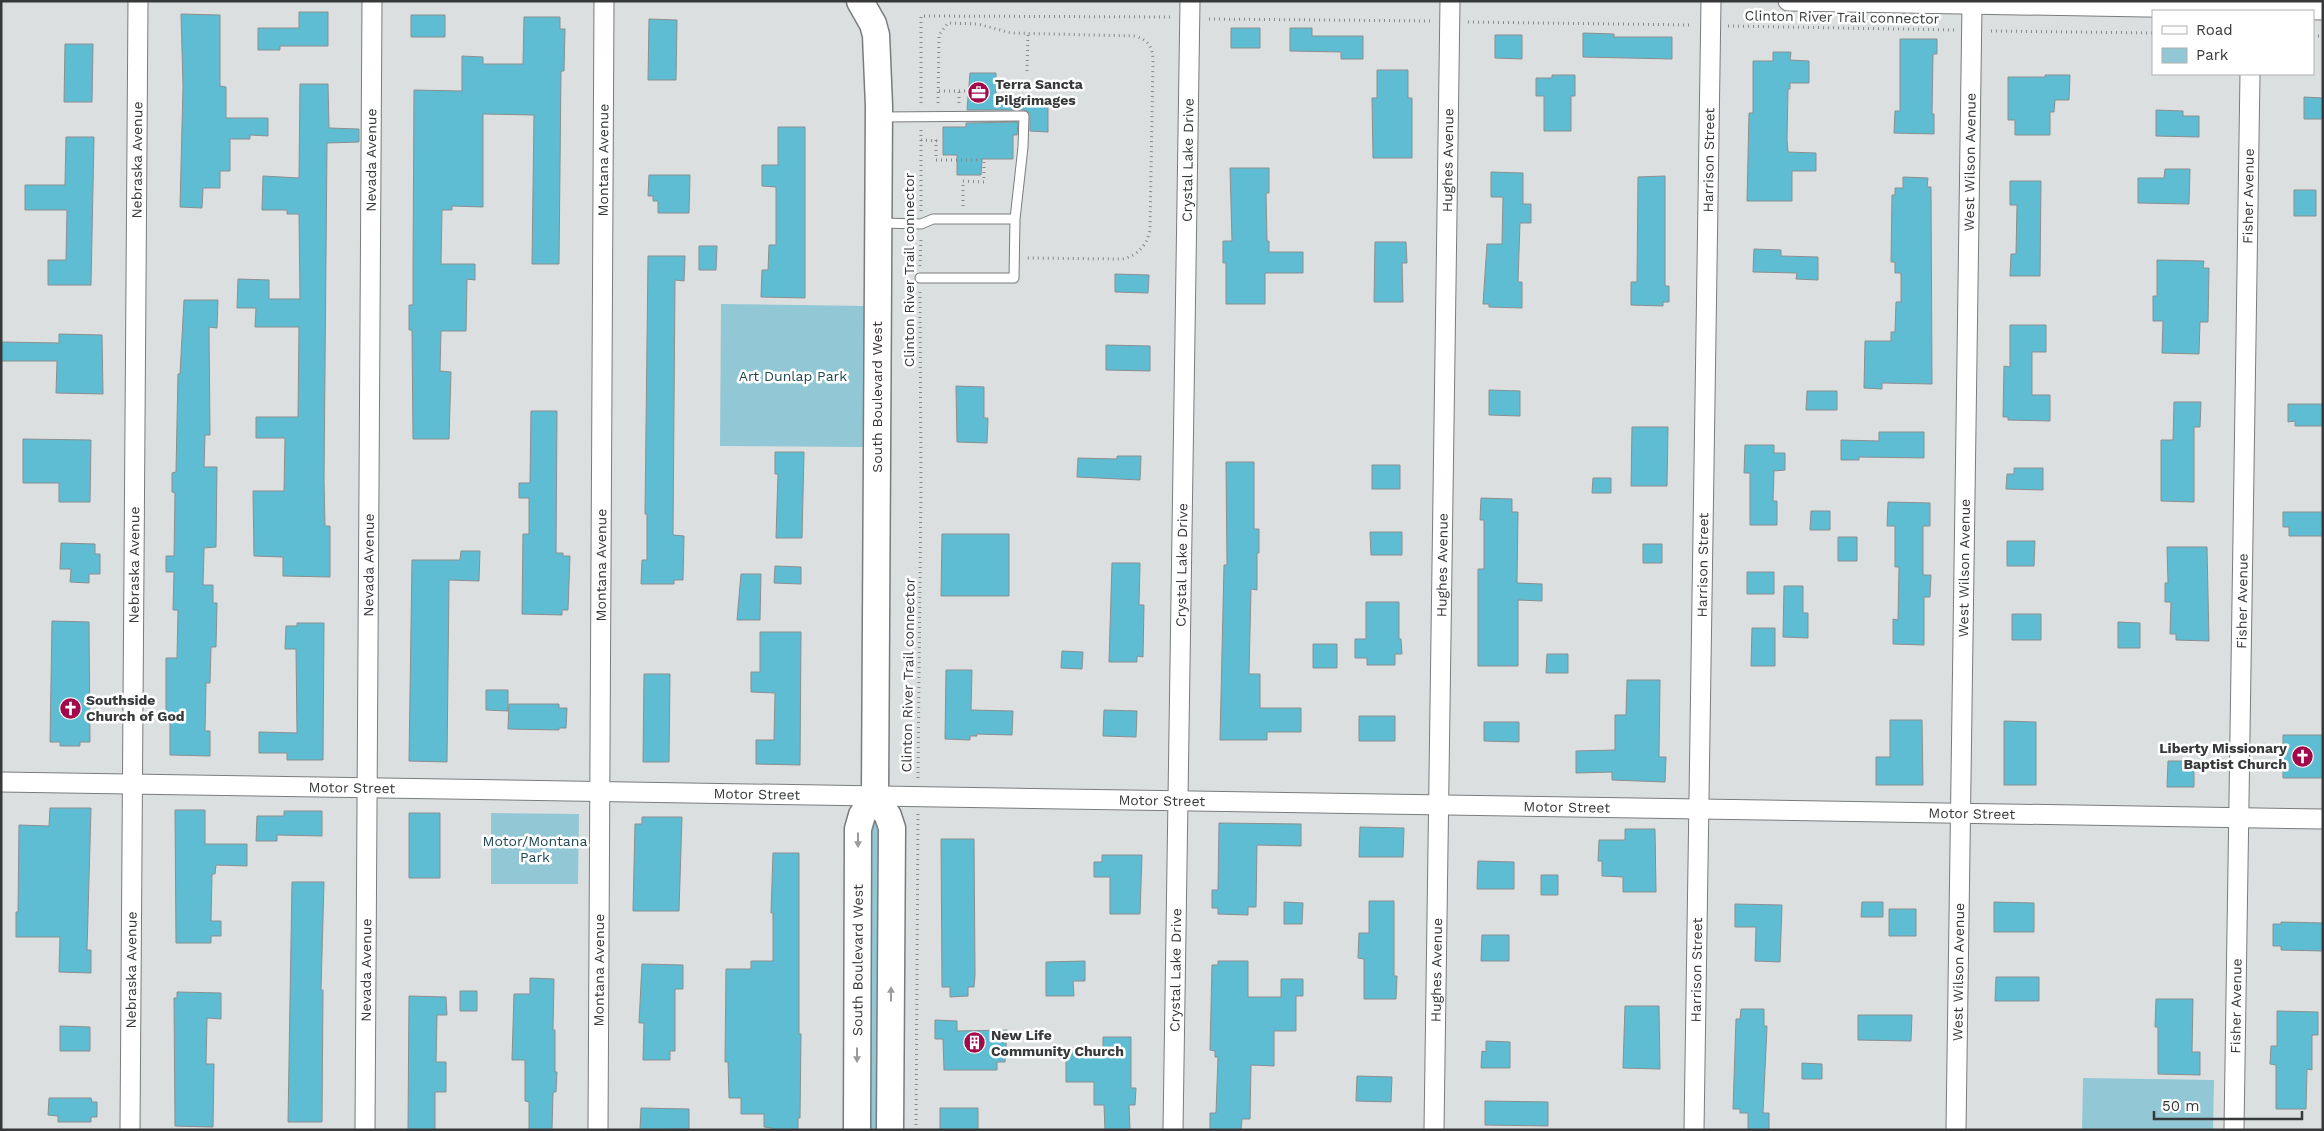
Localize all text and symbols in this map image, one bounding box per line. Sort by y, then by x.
street label: Clinton River Trail connector [1745,7,1940,27]
legend [2152,10,2314,75]
text: Road [2196,21,2233,39]
text: Park [2196,46,2229,64]
place label: Terra Sancta Pilgrimages [995,76,1084,108]
office icon: Terra Sancta Pilgrimages [967,80,991,104]
street label: West Wilson Avenue [1961,93,1979,231]
street label: Crystal Lake Drive [1179,98,1197,222]
street label: Nebraska Avenue [128,101,145,219]
street label: Montana Avenue [595,104,611,216]
street label: Harrison Street [1700,107,1717,213]
street label: Nevada Avenue [363,108,379,212]
street label: Hughes Avenue [1439,108,1456,212]
street label: Fisher Avenue [2239,148,2257,244]
street label: Clinton River Trail connector [901,172,917,367]
street label: South Boulevard West [869,321,885,473]
park label: Art Dunlap Park [739,368,847,384]
street label: West Wilson Avenue [1955,499,1973,637]
street label: Crystal Lake Drive [1173,503,1190,627]
street label: Nebraska Avenue [126,506,142,624]
street label: Montana Avenue [593,509,609,621]
street label: Harrison Street [1694,512,1711,618]
street label: Nevada Avenue [360,513,377,617]
street label: Hughes Avenue [1433,513,1451,617]
street label: Fisher Avenue [2233,553,2251,649]
street label: Clinton River Trail connector [898,577,918,772]
place label: Southside Church of God [86,692,185,724]
church icon: Southside Church of God [58,696,82,720]
place label: Liberty Missionary Baptist Church [2159,740,2287,772]
church icon: Liberty Missionary Baptist Church [2291,744,2315,768]
street label: Motor Street [308,779,396,796]
street label: Motor Street [713,785,801,803]
street label: Motor Street [1118,792,1205,809]
street label: Motor Street [1523,798,1610,816]
street label: Motor Street [1928,805,2015,822]
one-way arrow [854,832,862,848]
park label: Motor/Montana Park [483,833,587,865]
street label: South Boulevard West [849,884,866,1036]
street label: West Wilson Avenue [1949,903,1967,1041]
street label: Crystal Lake Drive [1166,908,1184,1032]
street label: Nebraska Avenue [123,911,140,1029]
street label: Montana Avenue [591,914,607,1026]
street label: Harrison Street [1688,917,1705,1023]
street label: Nevada Avenue [358,918,374,1022]
street label: Hughes Avenue [1428,918,1445,1022]
street label: Fisher Avenue [2227,958,2245,1054]
one-way arrow [887,985,895,1001]
place label: New Life Community Church [991,1027,1124,1059]
building icon: New Life Community Church [963,1031,987,1055]
one-way arrow [853,1047,861,1063]
scale bar [2154,1088,2302,1120]
text: 50 m [2162,1097,2199,1115]

